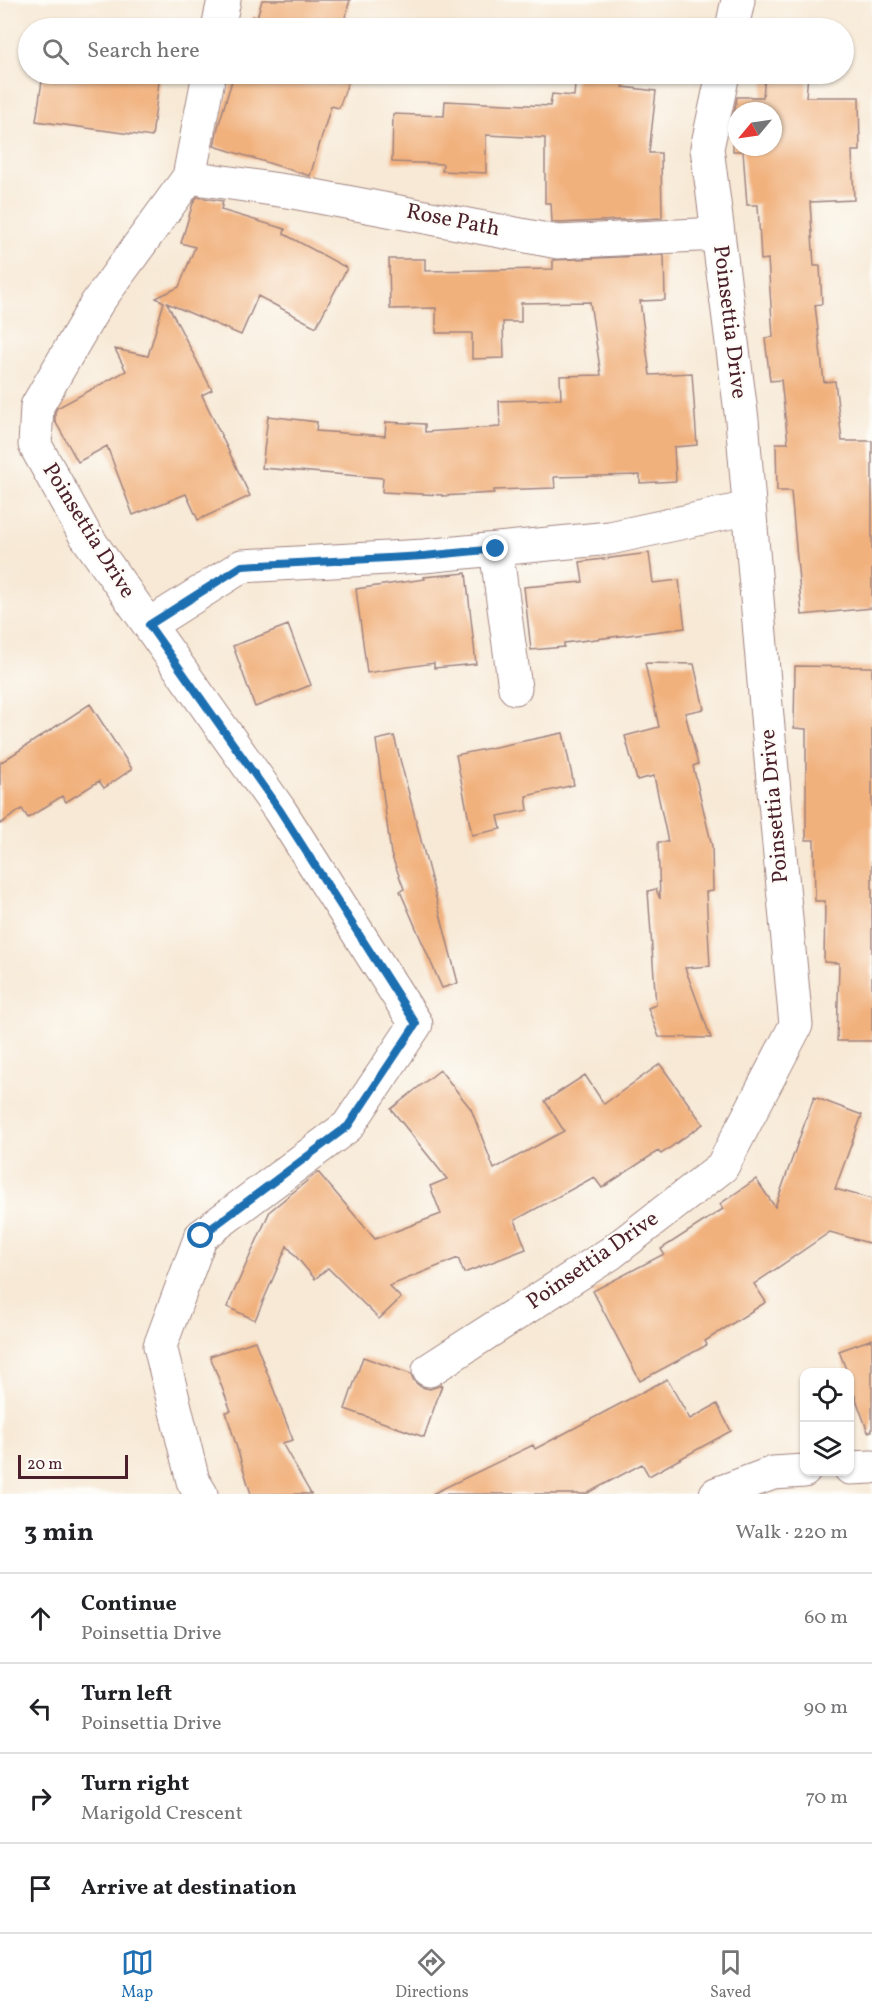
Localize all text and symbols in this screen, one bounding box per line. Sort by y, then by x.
search box [18,18,854,84]
icon: search [39,35,72,68]
text: Search here [87,36,200,67]
north arrow [728,102,782,156]
street label: Rose Path [404,197,502,245]
street label: Poinsettia Drive [704,243,754,401]
street label: Poinsettia Drive [34,457,142,605]
route end [482,535,508,561]
street label: Poinsettia Drive [753,728,797,884]
street label: Poinsettia Drive [521,1204,665,1318]
route start [187,1222,213,1248]
map controls [800,1368,854,1476]
button: locate [800,1368,854,1422]
button: layers [800,1422,854,1476]
scale bar [18,1452,128,1480]
text: 20 m [27,1454,62,1476]
text: 3 min [24,1515,94,1551]
text: Walk · 220 m [736,1519,848,1547]
text: Continue [81,1589,177,1620]
icon: ahead [24,1602,57,1635]
text: 60 m [804,1604,848,1632]
text: Poinsettia Drive [81,1620,222,1648]
text: Turn left [81,1679,172,1710]
icon: left [24,1692,57,1725]
text: 90 m [804,1694,848,1722]
text: Poinsettia Drive [81,1710,222,1738]
text: Turn right [81,1769,189,1800]
icon: right [24,1782,57,1815]
text: 70 m [805,1784,848,1812]
text: Marigold Crescent [81,1800,243,1828]
icon: arrive [24,1872,57,1905]
text: Arrive at destination [81,1873,297,1904]
tab: Map [121,1946,154,2004]
tab: Directions [395,1946,469,2004]
tab: Saved [710,1946,751,2004]

